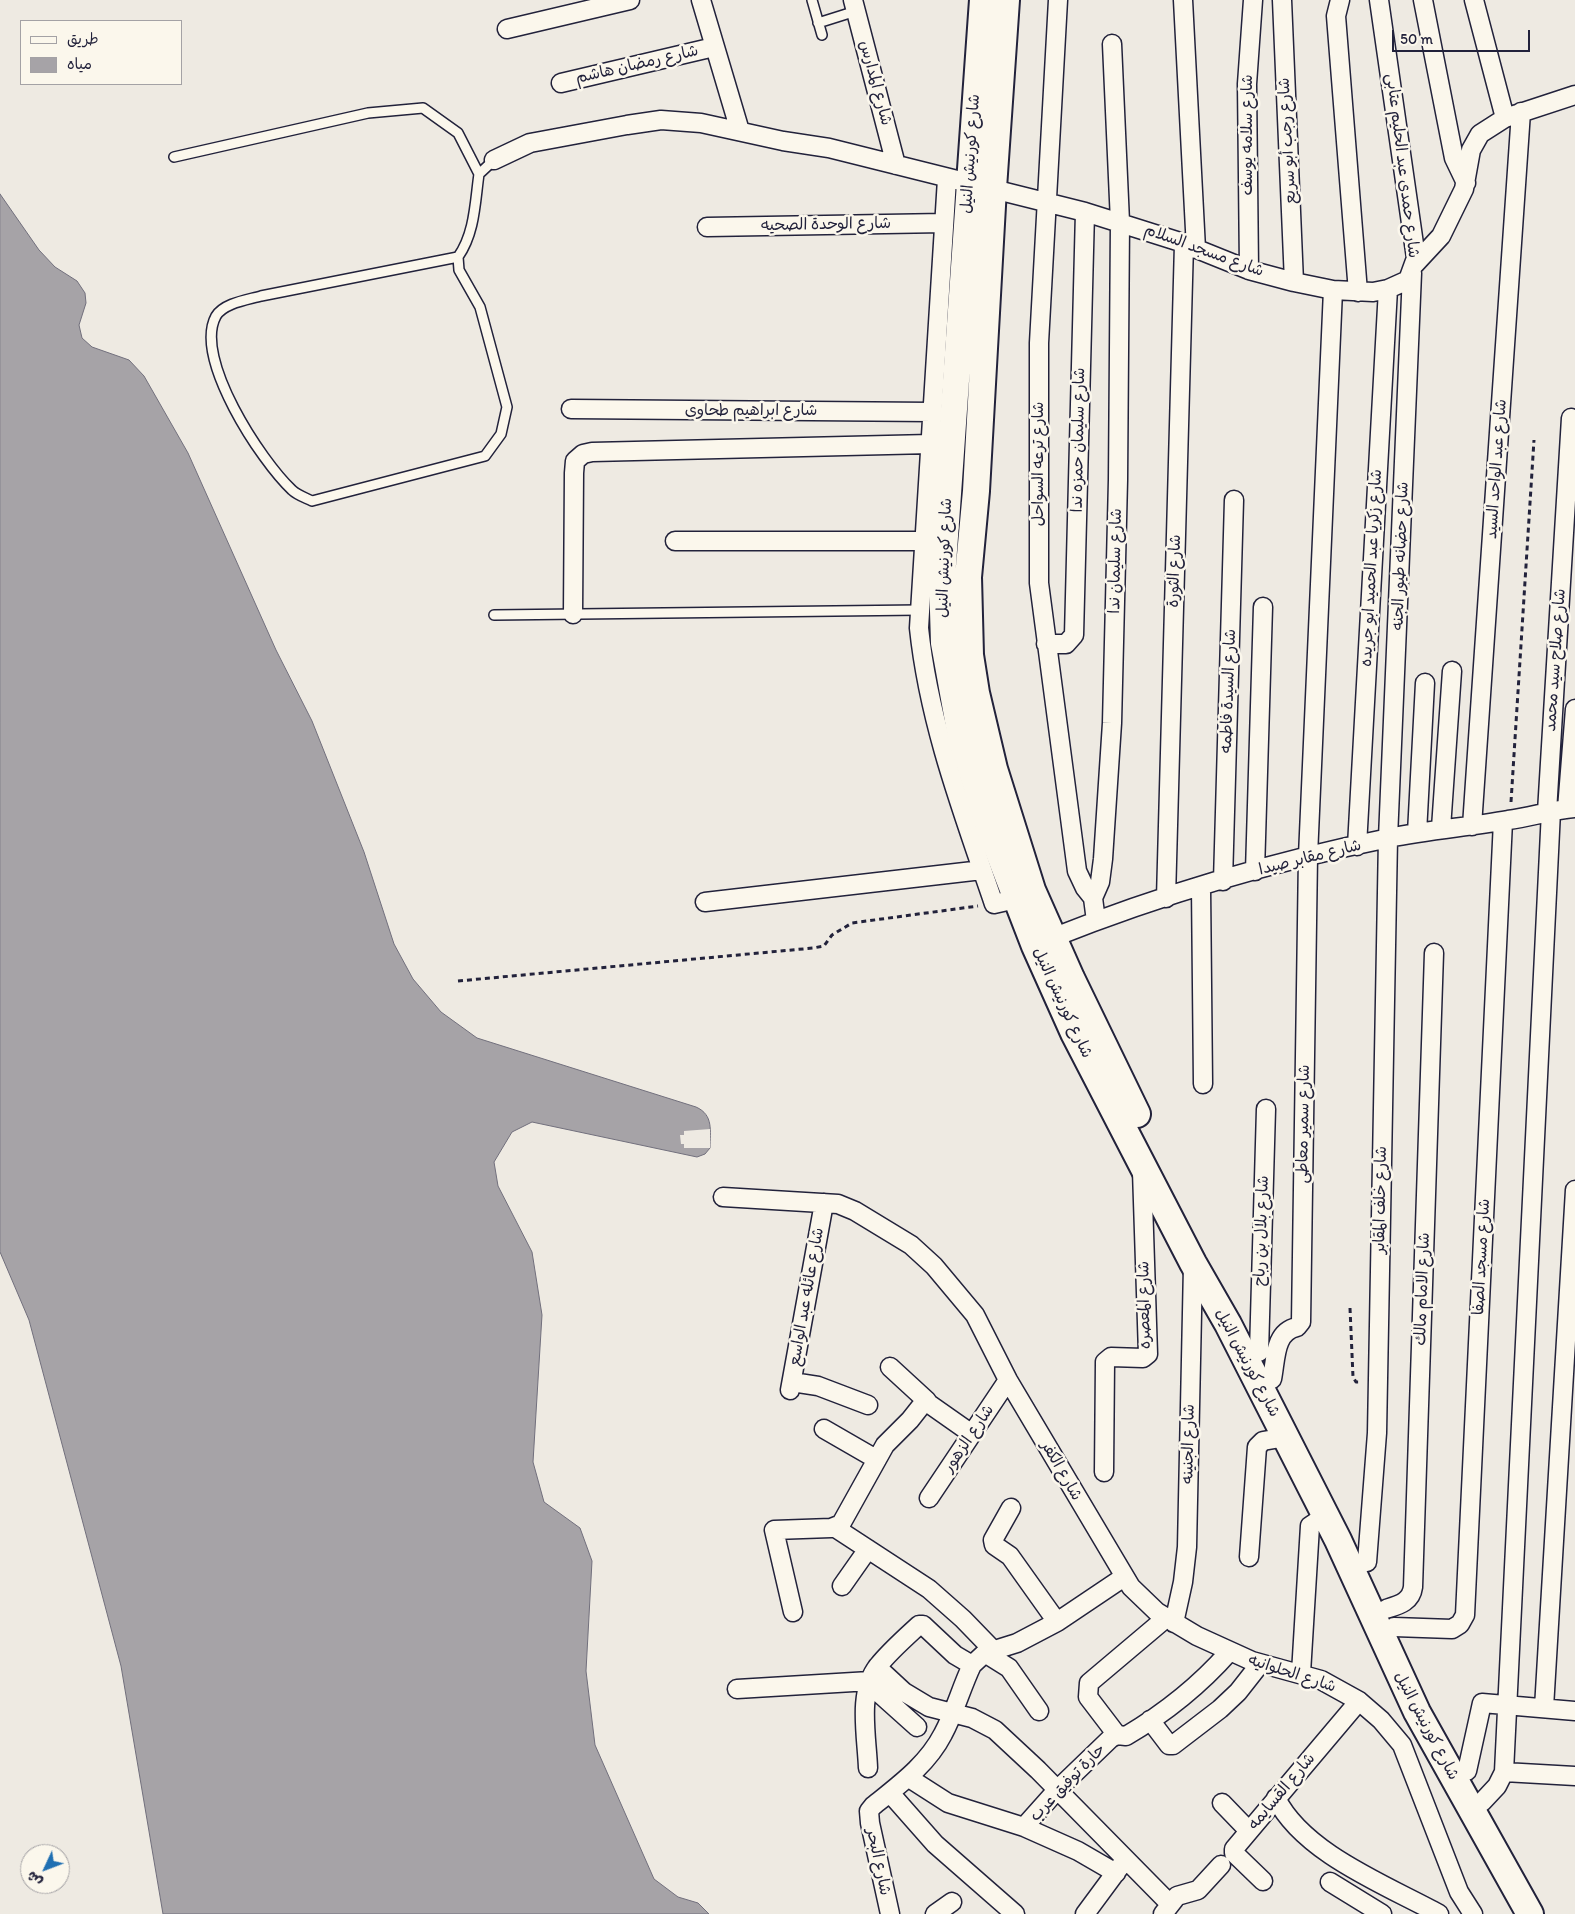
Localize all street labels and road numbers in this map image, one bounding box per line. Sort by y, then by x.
street label: شارع المدارس [854,38,896,128]
street label: شارع رمضان هاشم [574,42,700,88]
street label: شارع حمدى عبد الحليم عتابى [1381,73,1423,259]
street label: شارع سلامه يوسف [1238,74,1258,196]
street label: شارع رجب أبو سريع [1275,77,1301,205]
street label: شارع كورنيش النيل [957,93,985,215]
street label: شارع الوحدة الصحيه [761,214,891,236]
street label: شارع مسجد السلام [1142,220,1266,282]
street label: شارع سليمان حمزه ندا [1068,367,1090,513]
street label: شارع عبد الواحد السيد [1483,398,1511,540]
street label: شارع ابراهيم طحاوى [685,401,817,421]
street label: شارع ترعه السواحل [1029,402,1049,526]
street label: شارع زكريا عبد الحميد ابو جريده [1357,469,1387,667]
street label: شارع حضانه طيور الجنه [1389,481,1413,631]
street label: شارع كورنيش النيل [933,498,957,618]
street label: شارع سليمان ندا [1105,508,1127,614]
street label: شارع الثورة [1164,534,1186,608]
street label: شارع صلاح سيد محمد [1541,588,1571,732]
street label: شارع السيدة فاطمه [1217,629,1241,753]
street label: شارع مقابر صيدا [1257,836,1363,880]
street label: شارع كورنيش النيل [1028,945,1096,1061]
street label: شارع سمير معاطى [1293,1064,1315,1184]
street label: شارع خلف المقابر [1370,1146,1392,1254]
street label: شارع بلال بن رباح [1250,1175,1274,1287]
street label: شارع مسجد الصفا [1469,1198,1495,1316]
street label: شارع عائله عبد الواسع [785,1226,829,1368]
street label: شارع الامام مالك [1411,1232,1435,1346]
street label: شارع المعصره [1135,1261,1155,1349]
street label: شارع كورنيش النيل [1210,1306,1284,1420]
street label: شارع الزهور [939,1401,999,1477]
street label: شارع الجنينه [1179,1404,1199,1484]
street label: شارع الكفر [1036,1438,1086,1504]
street label: شارع الحلوانيه [1246,1651,1338,1697]
street label: شارع كورنيش النيل [1389,1669,1463,1783]
street label: حارة توفيق عرب [1026,1740,1110,1826]
street label: شارع القسايمه [1244,1750,1320,1834]
street label: شارع البحر [862,1827,894,1897]

